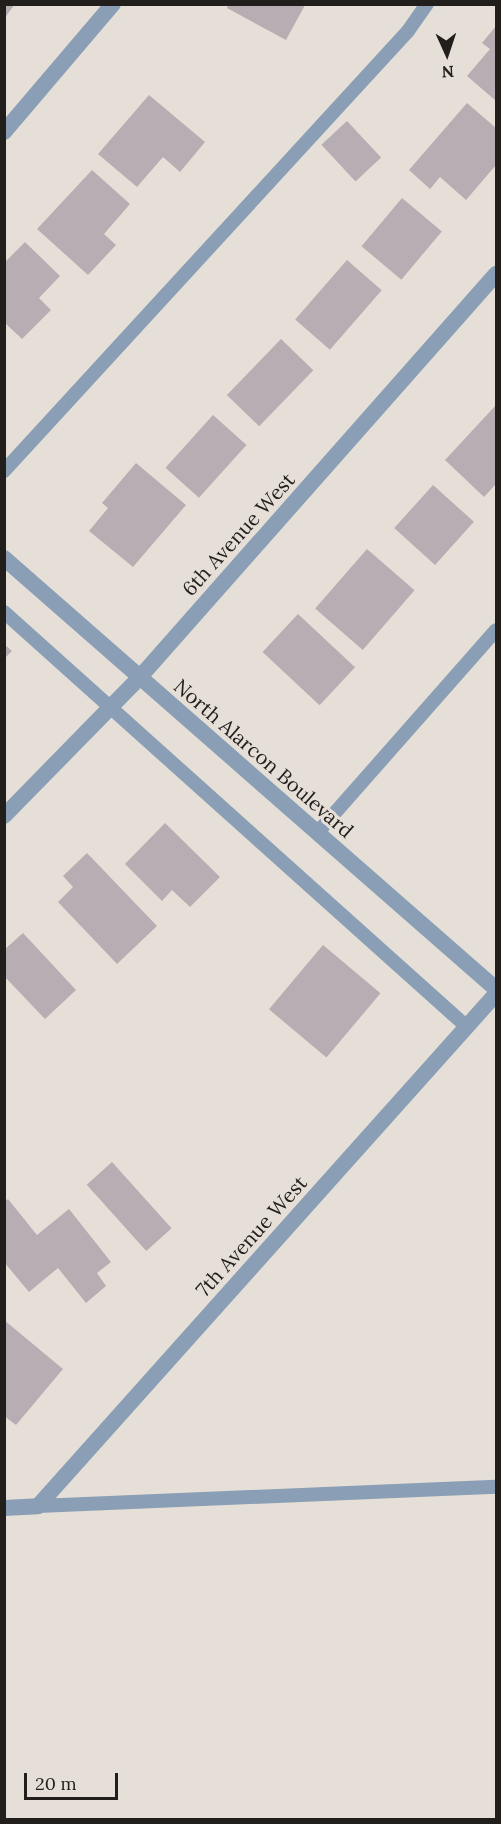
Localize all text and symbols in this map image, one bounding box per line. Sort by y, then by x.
north arrow [417,24,477,84]
text: N [441,62,455,82]
street label: 6th Avenue West [177,468,299,600]
street label: North Alarcon Boulevard [169,674,359,842]
street label: 7th Avenue West [190,1171,312,1301]
scale bar [27,1761,122,1799]
text: 20 m [35,1772,77,1795]

